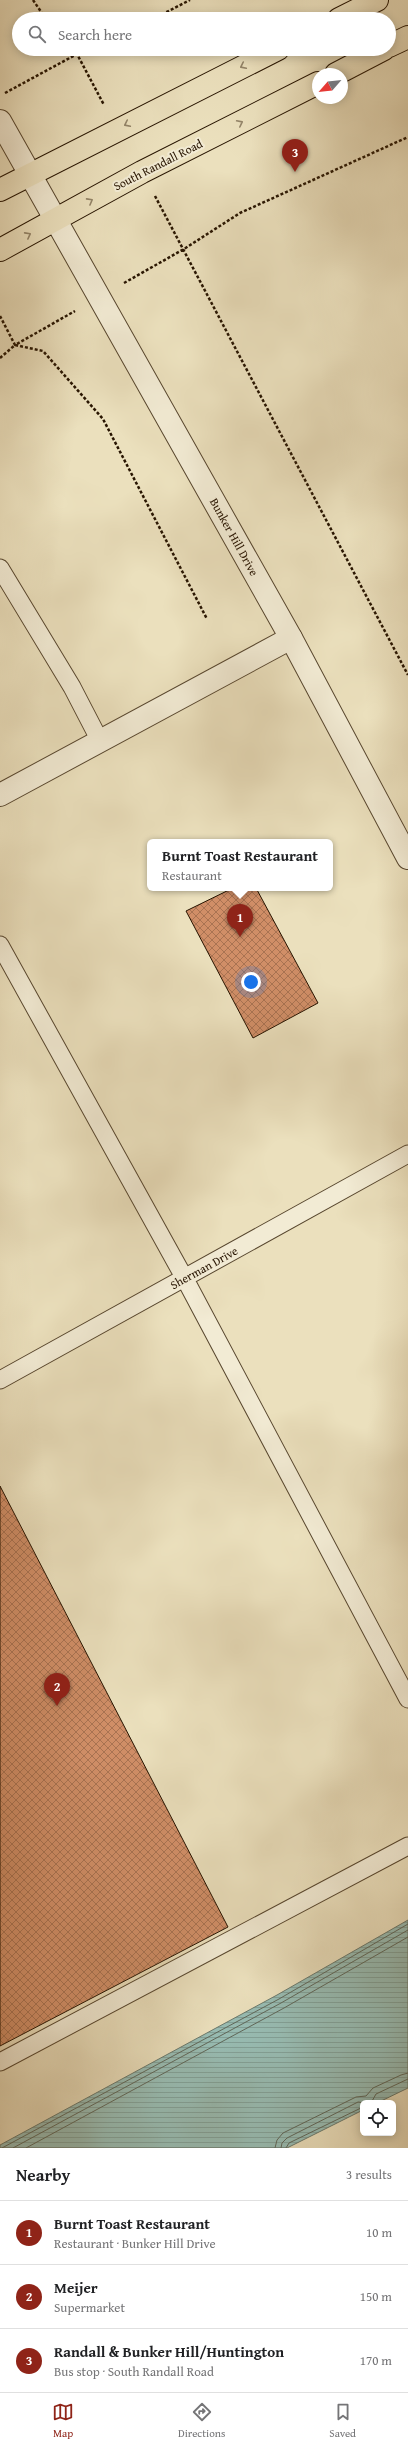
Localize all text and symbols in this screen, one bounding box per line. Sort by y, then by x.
search box [12,12,396,56]
icon: search [26,23,48,45]
text: Search here [58,24,132,45]
one-way arrow [240,61,248,69]
north arrow [312,68,348,104]
one-way arrow [124,119,131,127]
one-way arrow [236,121,243,128]
street label: South Randall Road [110,134,206,194]
pin: 3 [282,139,308,172]
one-way arrow [86,198,93,206]
one-way arrow [24,232,31,240]
street label: Bunker Hill Drive [206,495,263,579]
popup [147,839,333,891]
text: Burnt Toast Restaurant [162,845,318,866]
text: Restaurant [162,866,222,885]
pin: 1 [227,904,253,937]
your location [241,972,261,992]
street label: Sherman Drive [167,1242,241,1293]
pin: 2 [44,1673,70,1706]
map controls [360,2100,396,2136]
button: locate [360,2100,396,2136]
text: Nearby [16,2162,70,2187]
text: 3 results [346,2165,392,2184]
text: Burnt Toast Restaurant [54,2213,210,2234]
text: 1 [26,2223,32,2242]
text: 10 m [366,2223,392,2242]
text: Restaurant · Bunker Hill Drive [54,2234,216,2253]
text: Meijer [54,2277,98,2298]
text: 2 [26,2287,32,2306]
text: 150 m [360,2287,392,2306]
text: Supermarket [54,2298,125,2317]
text: Randall & Bunker Hill/Huntington [54,2341,284,2362]
text: 3 [26,2351,32,2370]
text: 170 m [360,2351,392,2370]
text: Bus stop · South Randall Road [54,2362,214,2381]
tab: Map [52,2401,74,2441]
tab: Directions [178,2401,225,2441]
tab: Saved [329,2401,356,2441]

